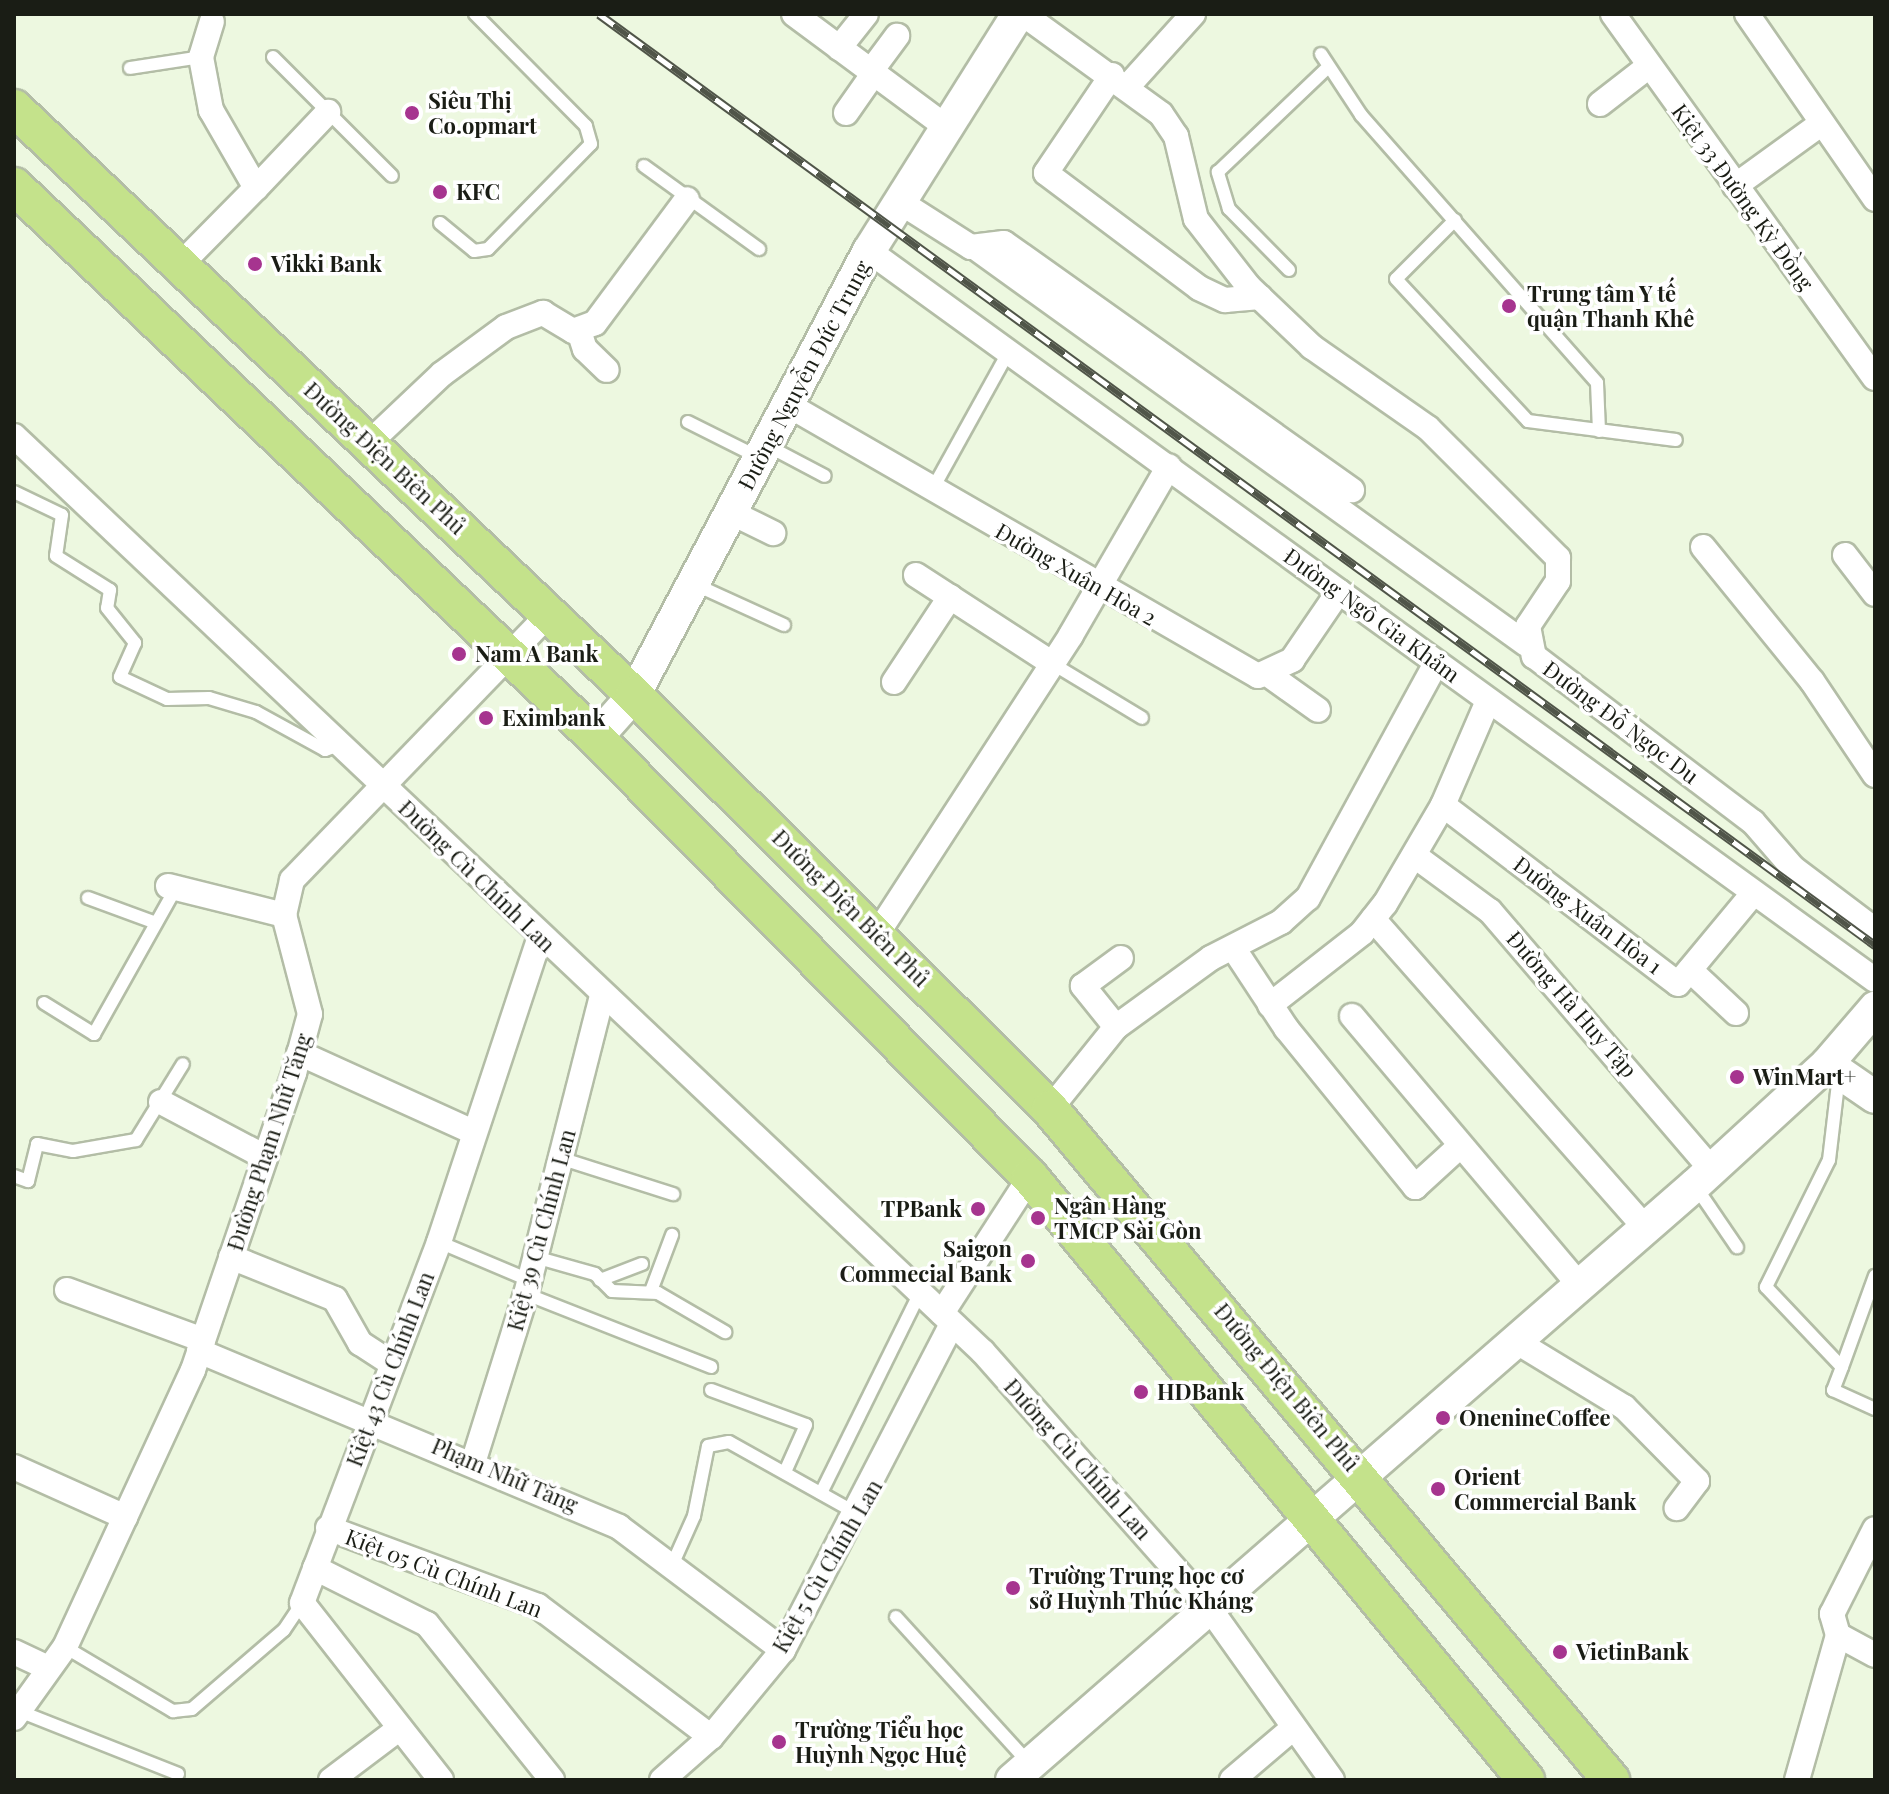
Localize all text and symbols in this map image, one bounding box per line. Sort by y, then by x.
place label: Siêu Thị Co.opmart [428,87,537,138]
street label: Kiệt 33 Đường Kỳ Đồng [1666,98,1820,296]
marker: Siêu Thị Co.opmart [403,104,421,122]
place label: KFC [456,179,500,205]
marker: KFC [431,183,449,201]
place label: Vikki Bank [271,251,382,277]
marker: Vikki Bank [246,255,264,273]
street label: Đường Nguyễn Đức Trung [732,255,876,495]
place label: Trung tâm Y tế quận Thanh Khê [1527,280,1695,332]
marker: Trung tâm Y tế quận Thanh Khê [1498,295,1520,317]
street label: Đường Điện Biên Phủ [299,376,471,540]
street label: Đường Xuân Hòa 2 [991,517,1161,631]
street label: Đường Ngô Gia Khảm [1279,542,1465,688]
place label: Nam A Bank [475,641,599,667]
marker: Nam A Bank [450,645,468,663]
street label: Đường Đỗ Ngọc Du [1538,655,1704,789]
place label: Eximbank [502,705,605,731]
marker: Eximbank [477,709,495,727]
street label: Đường Cù Chính Lan [393,795,561,957]
street label: Đường Điện Biên Phủ [767,824,935,992]
street label: Đường Xuân Hòa 1 [1508,850,1668,980]
street label: Đường Hà Huy Tập [1501,925,1643,1083]
street label: Đường Phạm Nhữ Tăng [221,1030,317,1254]
place label: WinMart+ [1753,1064,1856,1090]
marker: WinMart+ [1728,1068,1746,1086]
street label: Kiệt 39 Cù Chính Lan [501,1126,581,1334]
place label: Ngân Hàng TMCP Sài Gòn [1054,1192,1202,1244]
place label: TPBank [881,1196,962,1222]
marker: TPBank [969,1200,987,1218]
marker: Ngân Hàng TMCP Sài Gòn [1029,1209,1047,1227]
place label: Saigon Commecial Bank [839,1235,1012,1286]
marker: Saigon Commecial Bank [1019,1252,1037,1270]
street label: Kiệt 43 Cù Chính Lan [340,1267,440,1471]
street label: Đường Điện Biên Phủ [1209,1298,1365,1476]
street label: Đường Cù Chính Lan [999,1373,1157,1545]
place label: HDBank [1157,1379,1244,1405]
marker: HDBank [1132,1383,1150,1401]
place label: OnenineCoffee [1459,1405,1611,1431]
marker: OnenineCoffee [1434,1409,1452,1427]
street label: Phạm Nhữ Tăng [428,1432,582,1518]
place label: Orient Commercial Bank [1454,1463,1636,1514]
street label: Kiệt 5 Cù Chính Lan [766,1474,888,1658]
marker: Orient Commercial Bank [1429,1480,1447,1498]
street label: Kiệt 05 Cù Chính Lan [341,1523,547,1623]
place label: Trường Trung học cơ sở Huỳnh Thúc Kháng [1029,1562,1254,1614]
marker: Trường Trung học cơ sở Huỳnh Thúc Kháng [1004,1579,1022,1597]
place label: VietinBank [1576,1639,1689,1665]
marker: VietinBank [1551,1643,1569,1661]
place label: Trường Tiểu học Huỳnh Ngọc Huệ [795,1716,966,1768]
marker: Trường Tiểu học Huỳnh Ngọc Huệ [770,1733,788,1751]

